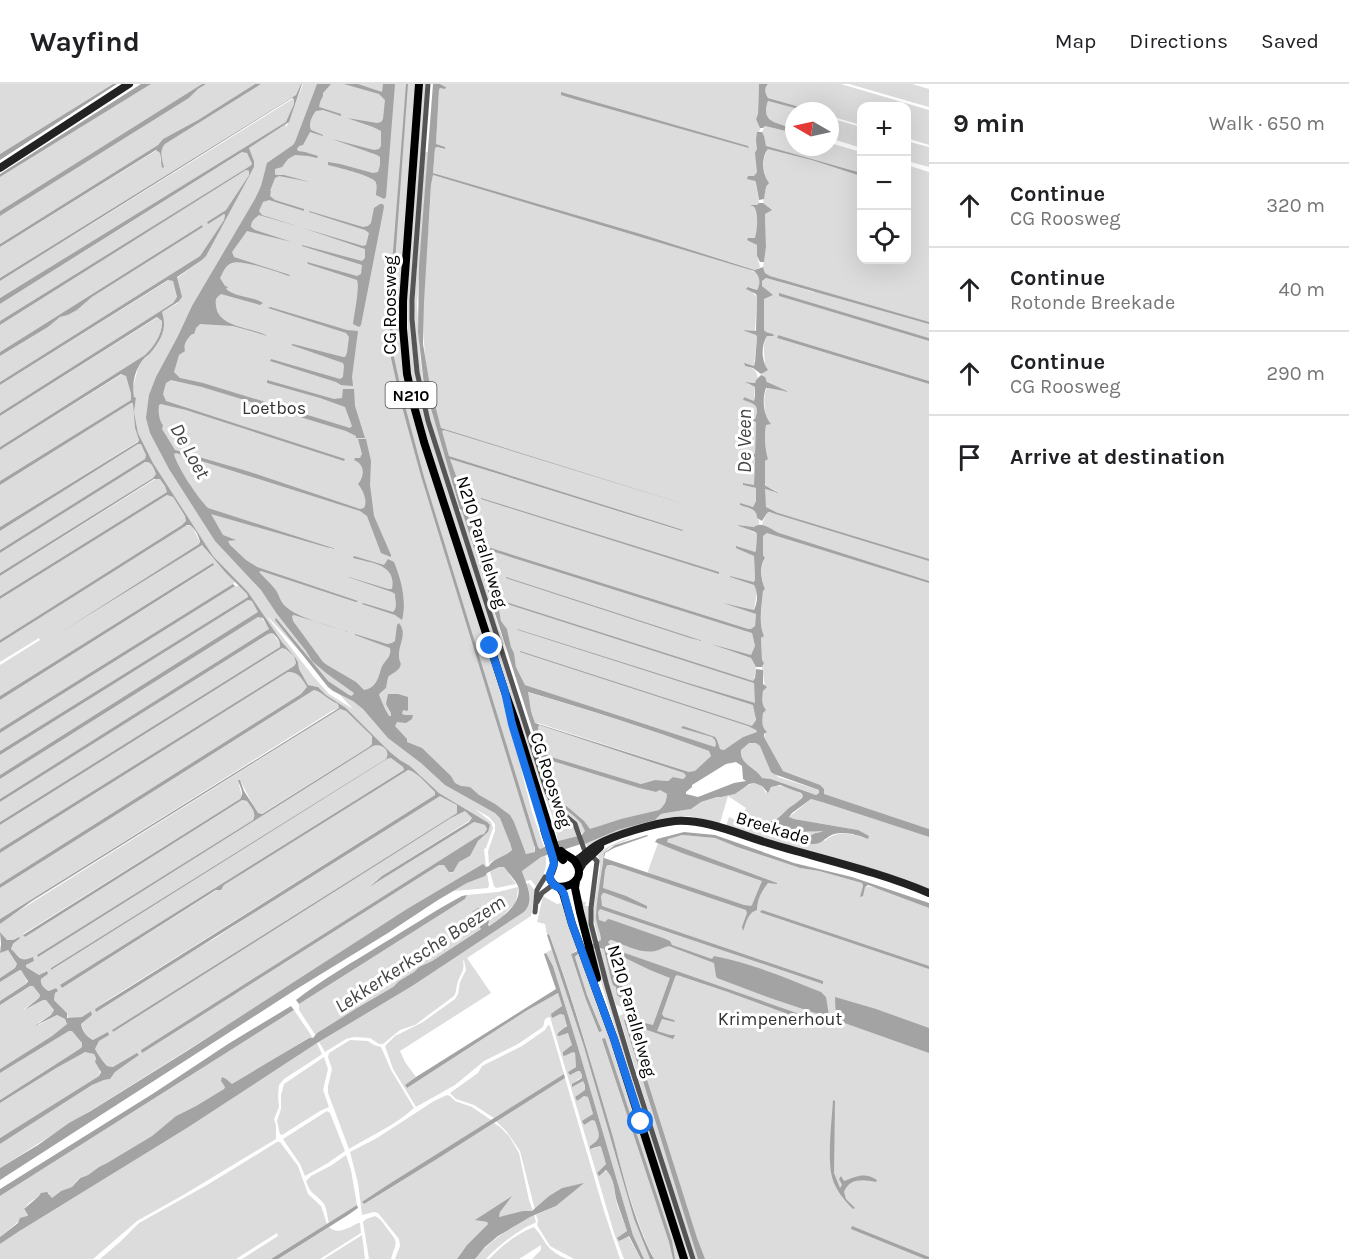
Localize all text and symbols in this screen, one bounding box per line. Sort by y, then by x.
text: Wayfind [30,25,140,58]
text: Map [1055,29,1096,53]
text: Directions [1129,29,1228,53]
text: Saved [1261,29,1319,53]
north arrow [785,102,839,156]
map controls [857,102,911,264]
button: + [857,102,911,156]
text: 9 min [953,108,1025,139]
text: Walk · 650 m [1209,112,1325,135]
button: − [857,156,911,210]
text: Continue [1010,181,1105,207]
icon: ahead [953,189,986,222]
text: 320 m [1266,194,1325,217]
text: CG Roosweg [1010,207,1121,230]
button: locate [857,210,911,264]
street label: CG Roosweg [379,255,401,355]
text: Continue [1010,265,1105,291]
icon: ahead [953,273,986,306]
text: 40 m [1279,278,1325,301]
text: Rotonde Breekade [1010,291,1175,314]
text: Continue [1010,349,1105,375]
icon: ahead [953,357,986,390]
text: 290 m [1266,362,1325,385]
text: CG Roosweg [1010,375,1121,398]
road number: N210 [386,382,436,408]
park label: Loetbos [242,397,306,419]
water label: De Veen [733,409,756,473]
water label: De Loet [165,419,215,483]
icon: arrive [953,441,986,474]
text: Arrive at destination [1010,444,1225,470]
street label: N210 Parallelweg [451,473,513,611]
route end [476,632,502,658]
street label: CG Roosweg [525,729,577,831]
street label: Breekade [733,806,813,850]
water label: Lekkerkerksche Boezem [330,890,510,1018]
street label: N210 Parallelweg [603,942,661,1080]
park label: Krimpenerhout [718,1008,842,1030]
route start [627,1108,653,1134]

